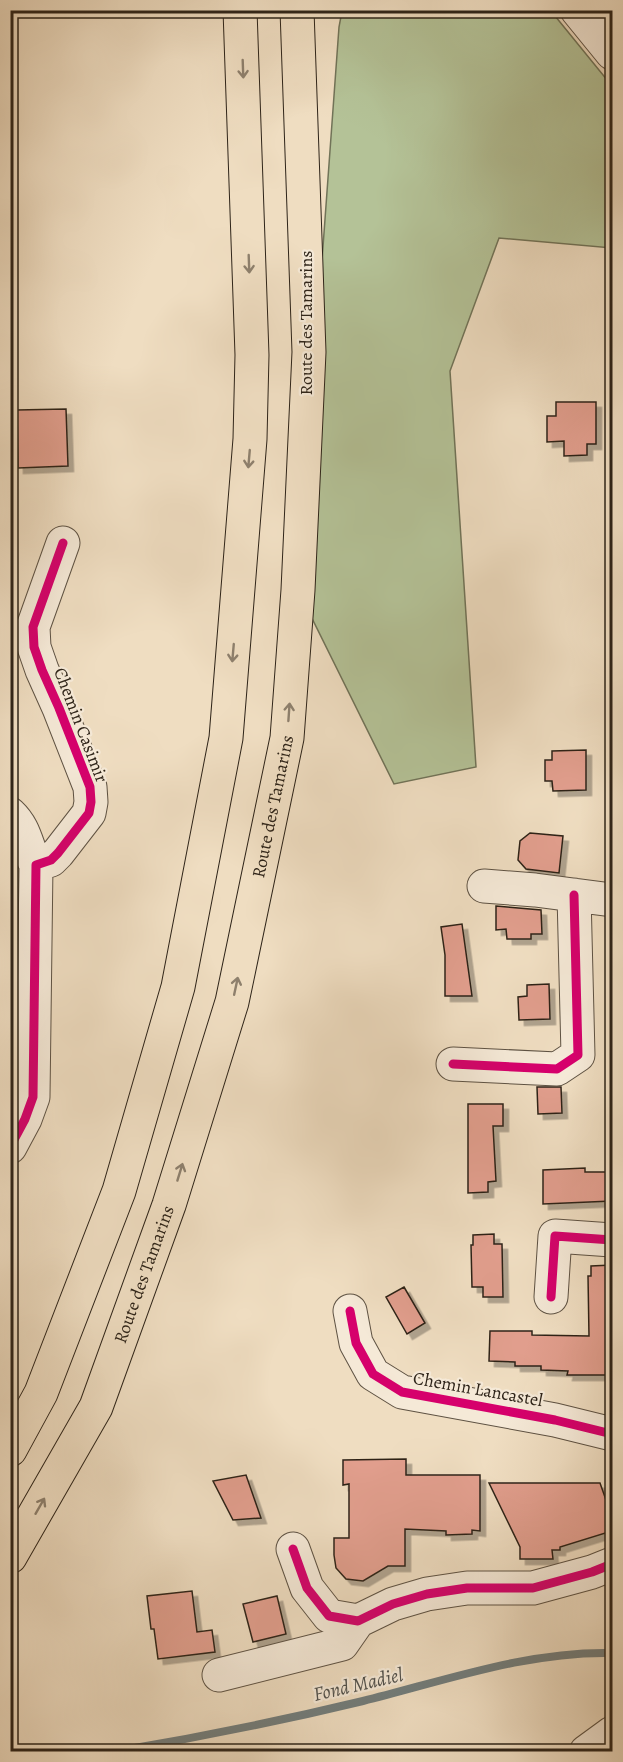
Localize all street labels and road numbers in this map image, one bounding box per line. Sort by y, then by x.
street label: Route des Tamarins [294,250,318,396]
street label: Chemin Casimir [48,664,114,786]
street label: Route des Tamarins [246,733,299,880]
street label: Route des Tamarins [108,1202,180,1347]
street label: Chemin Lancastel [411,1366,545,1412]

